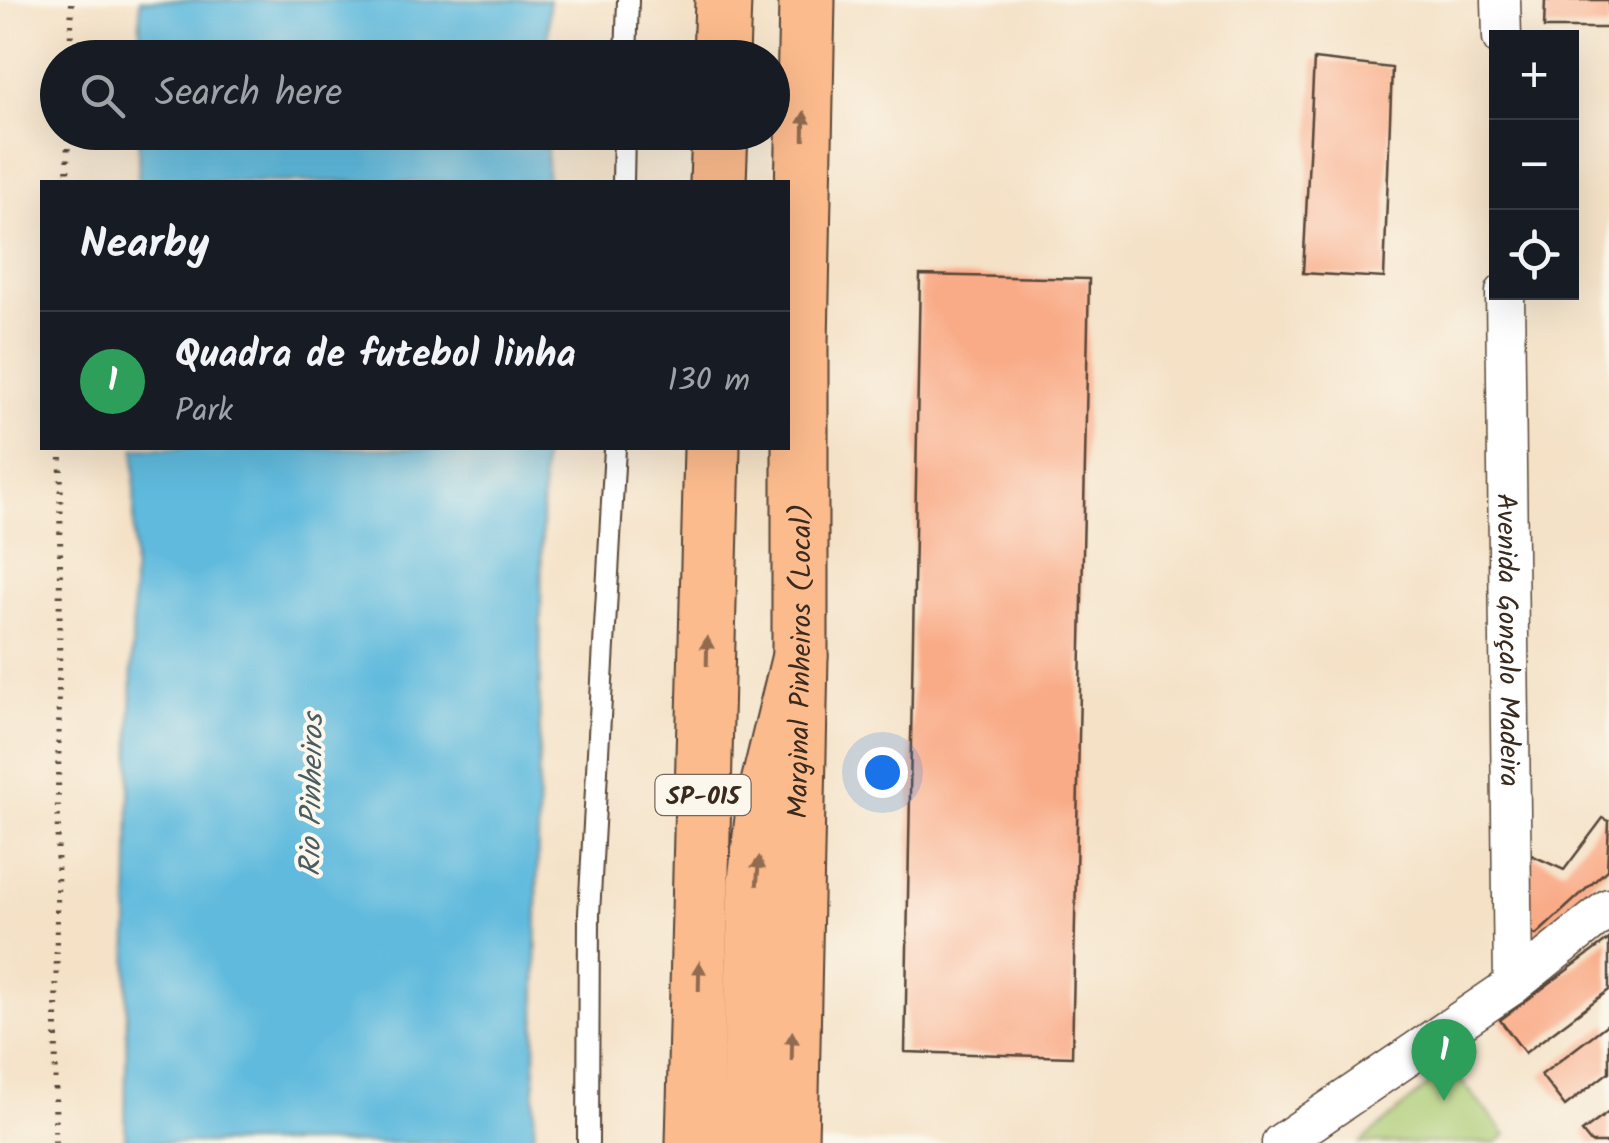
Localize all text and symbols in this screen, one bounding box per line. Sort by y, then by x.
map controls [1489,30,1579,300]
button: + [1489,30,1579,120]
search box [40,40,790,150]
text: Search here [155,65,342,125]
icon: search [75,68,130,123]
one-way arrow [797,109,813,141]
button: − [1489,120,1579,210]
button: locate [1489,210,1579,300]
text: Nearby [80,212,209,279]
text: Quadra de futebol linha [175,326,576,386]
text: 1 [108,356,117,407]
text: 130 m [667,356,750,407]
text: Park [175,386,233,437]
street label: Avenida Gonçalo Madeira [1482,493,1531,787]
street label: Marginal Pinheiros (Local) [777,504,825,819]
one-way arrow [699,634,715,666]
water label: Rio Pinheiros [288,710,338,877]
your location [857,747,908,798]
road number: SP-015 [656,775,750,815]
one-way arrow [750,854,766,886]
one-way arrow [691,959,707,991]
pin: 1 [1412,1018,1476,1101]
one-way arrow [784,1029,800,1061]

